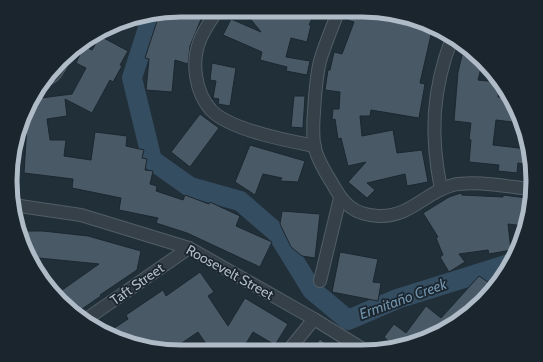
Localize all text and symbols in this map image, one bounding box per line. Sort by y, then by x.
street label: Roosevelt Street [183,240,277,304]
street label: Taft Street [107,259,168,309]
water label: Ermitaño Creek [357,275,450,323]

